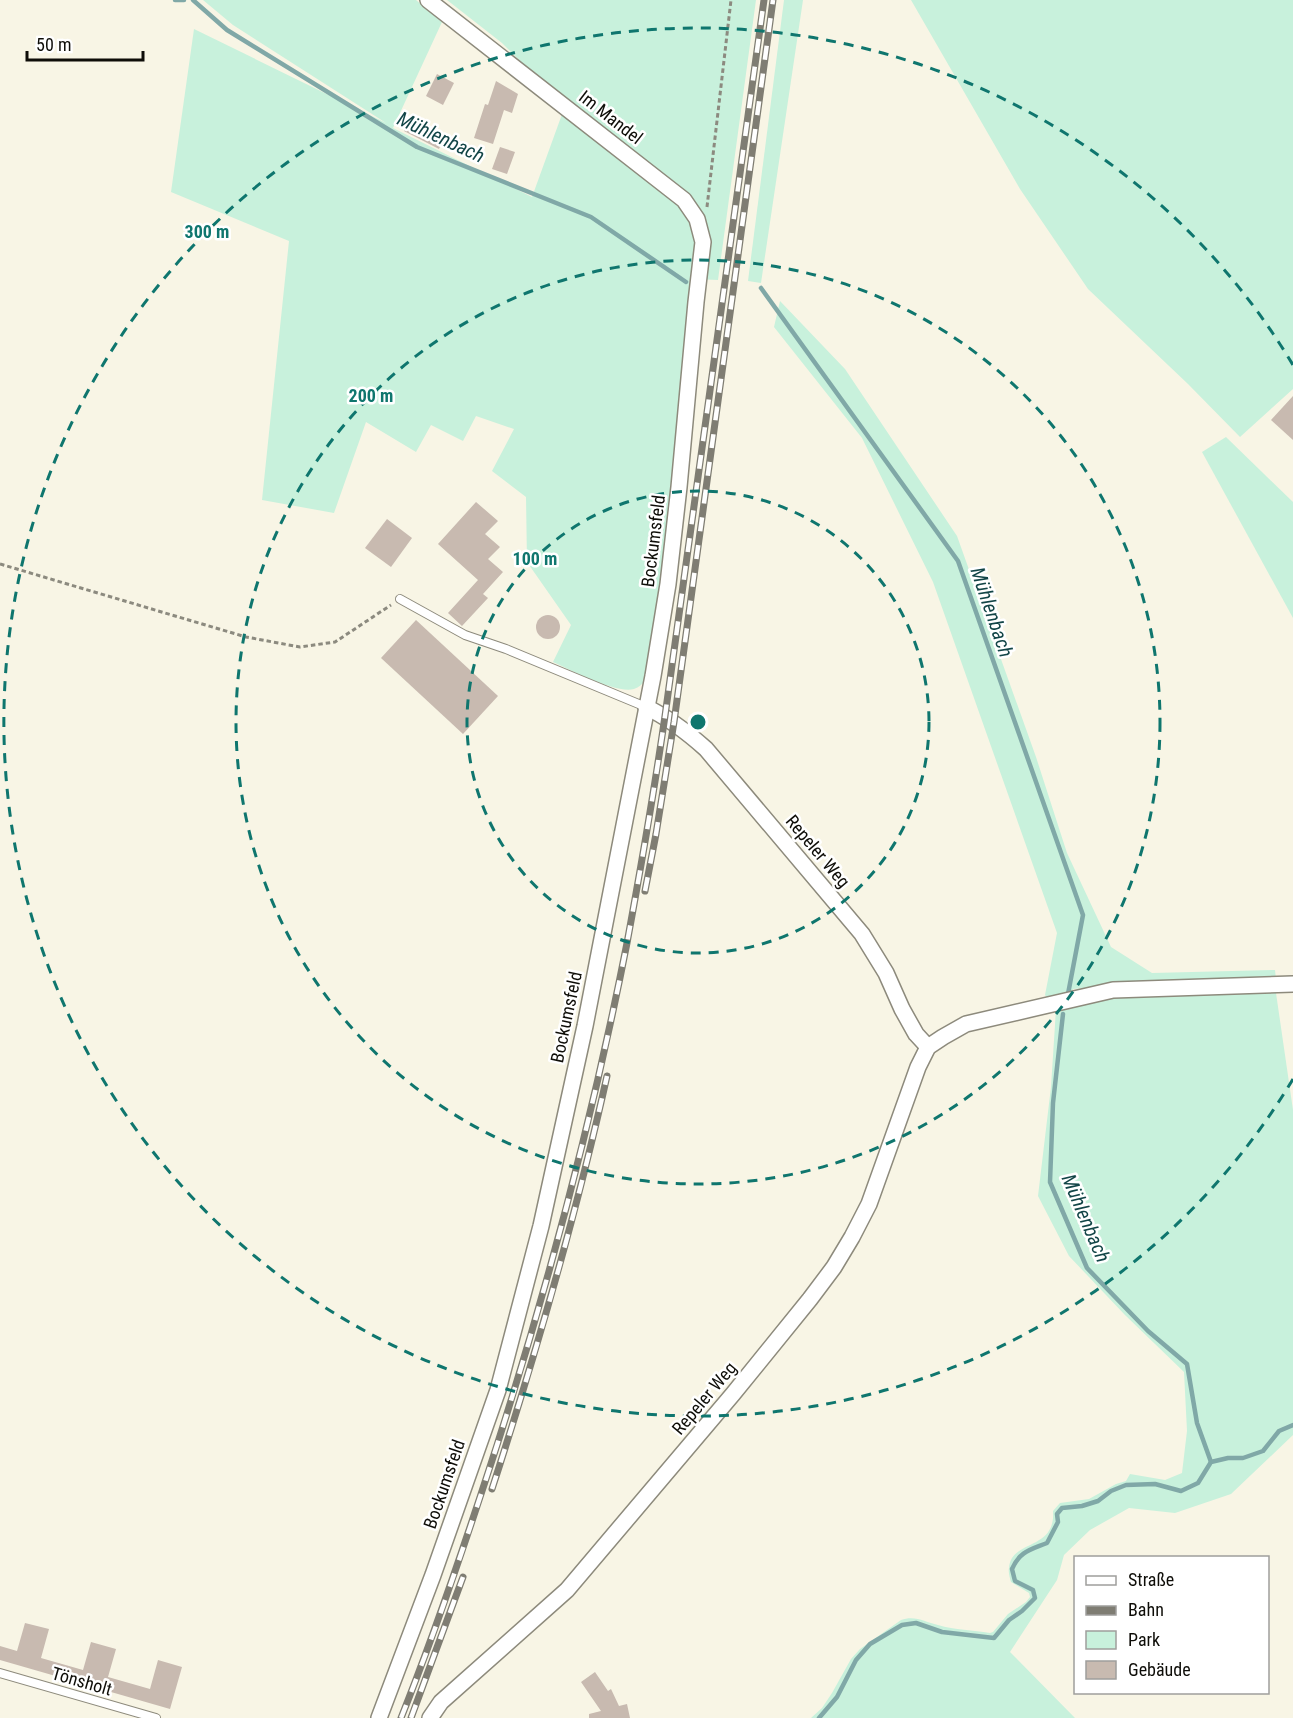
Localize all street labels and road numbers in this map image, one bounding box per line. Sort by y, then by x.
street label: Im Mandel [575,86,647,148]
street label: Bockumsfeld [637,494,669,588]
street label: Repeler Weg [782,810,854,892]
street label: Bockumsfeld [546,969,586,1065]
street label: Repeler Weg [668,1357,740,1439]
street label: Bockumsfeld [419,1437,469,1531]
street label: Tönsholt [49,1662,115,1700]

